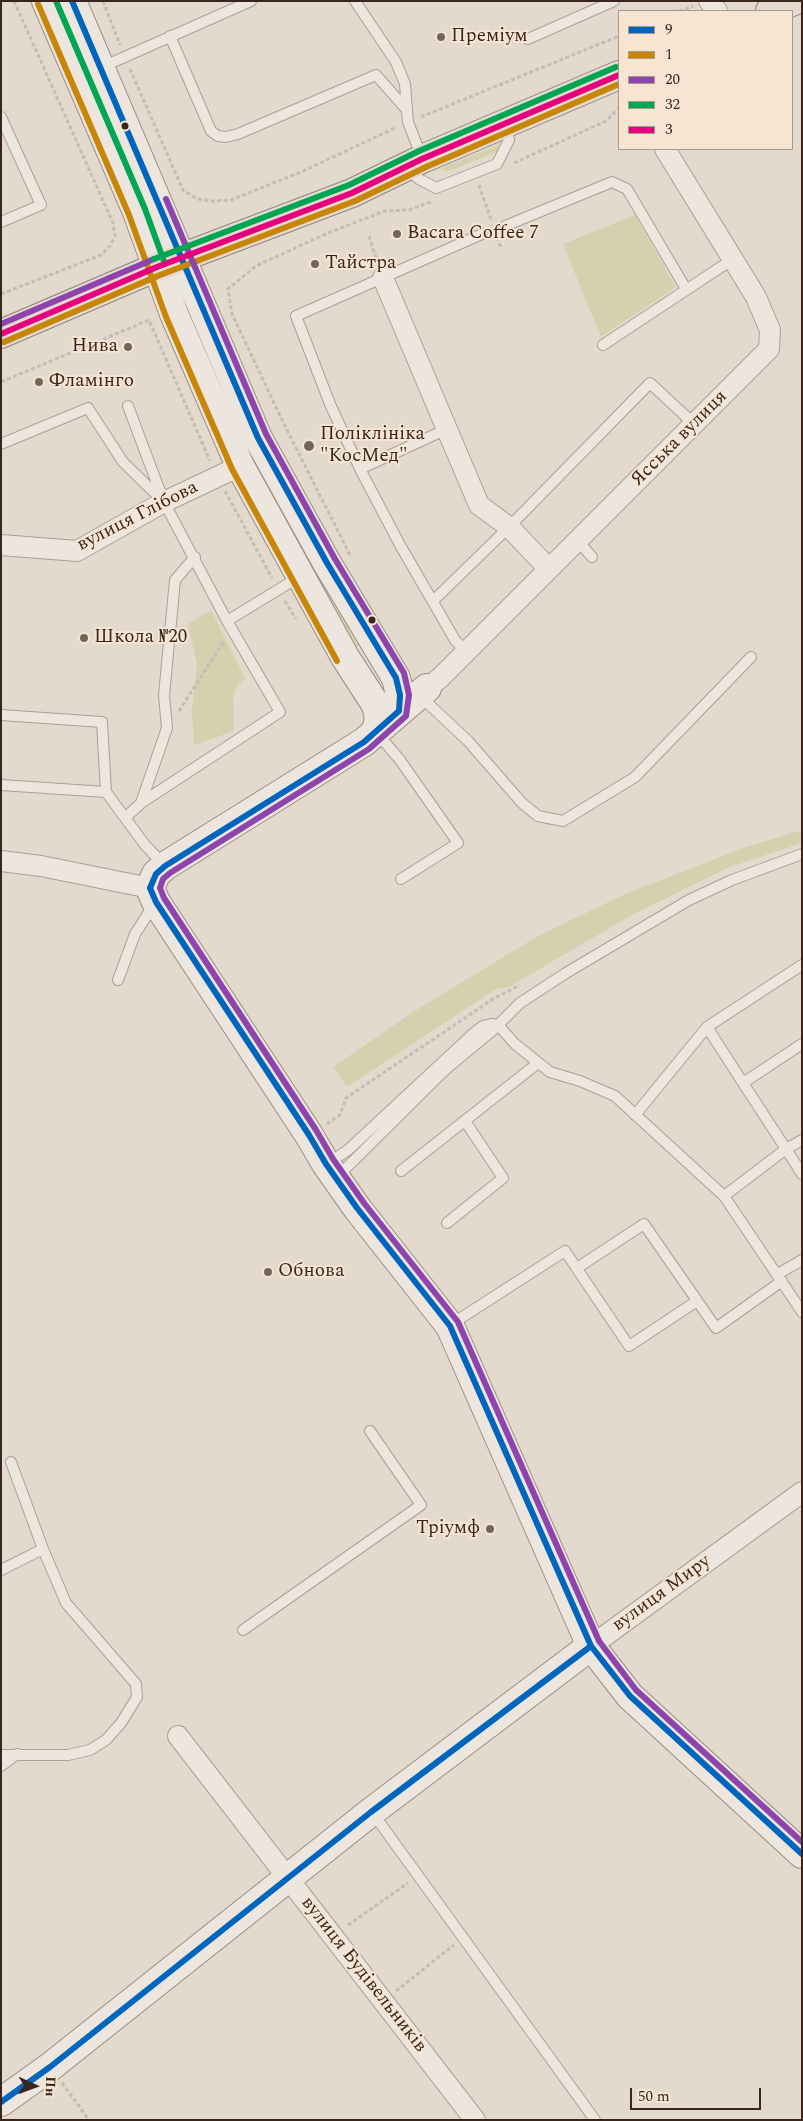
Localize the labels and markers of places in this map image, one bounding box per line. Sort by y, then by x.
place label: Преміум [451,26,528,48]
marker: Преміум [435,31,447,43]
unlabelled marker [120,121,130,131]
place label: Bacara Coffee 7 [407,223,539,245]
marker: Bacara Coffee 7 [391,228,403,240]
place label: Тайстра [325,253,396,275]
marker: Тайстра [309,258,321,270]
place label: Нива [72,336,118,358]
marker: Нива [122,341,134,353]
place label: Фламінго [49,371,134,393]
marker: Фламінго [33,376,45,388]
place label: Поліклініка "КосМед" [320,424,425,468]
marker: Поліклініка "КосМед" [302,439,316,453]
unlabelled marker [367,615,377,625]
place label: Школа №20 [94,627,187,649]
marker: Школа №20 [78,632,90,644]
place label: Обнова [278,1261,344,1283]
marker: Обнова [262,1266,274,1278]
place label: Тріумф [416,1518,480,1540]
marker: Тріумф [484,1523,496,1535]

